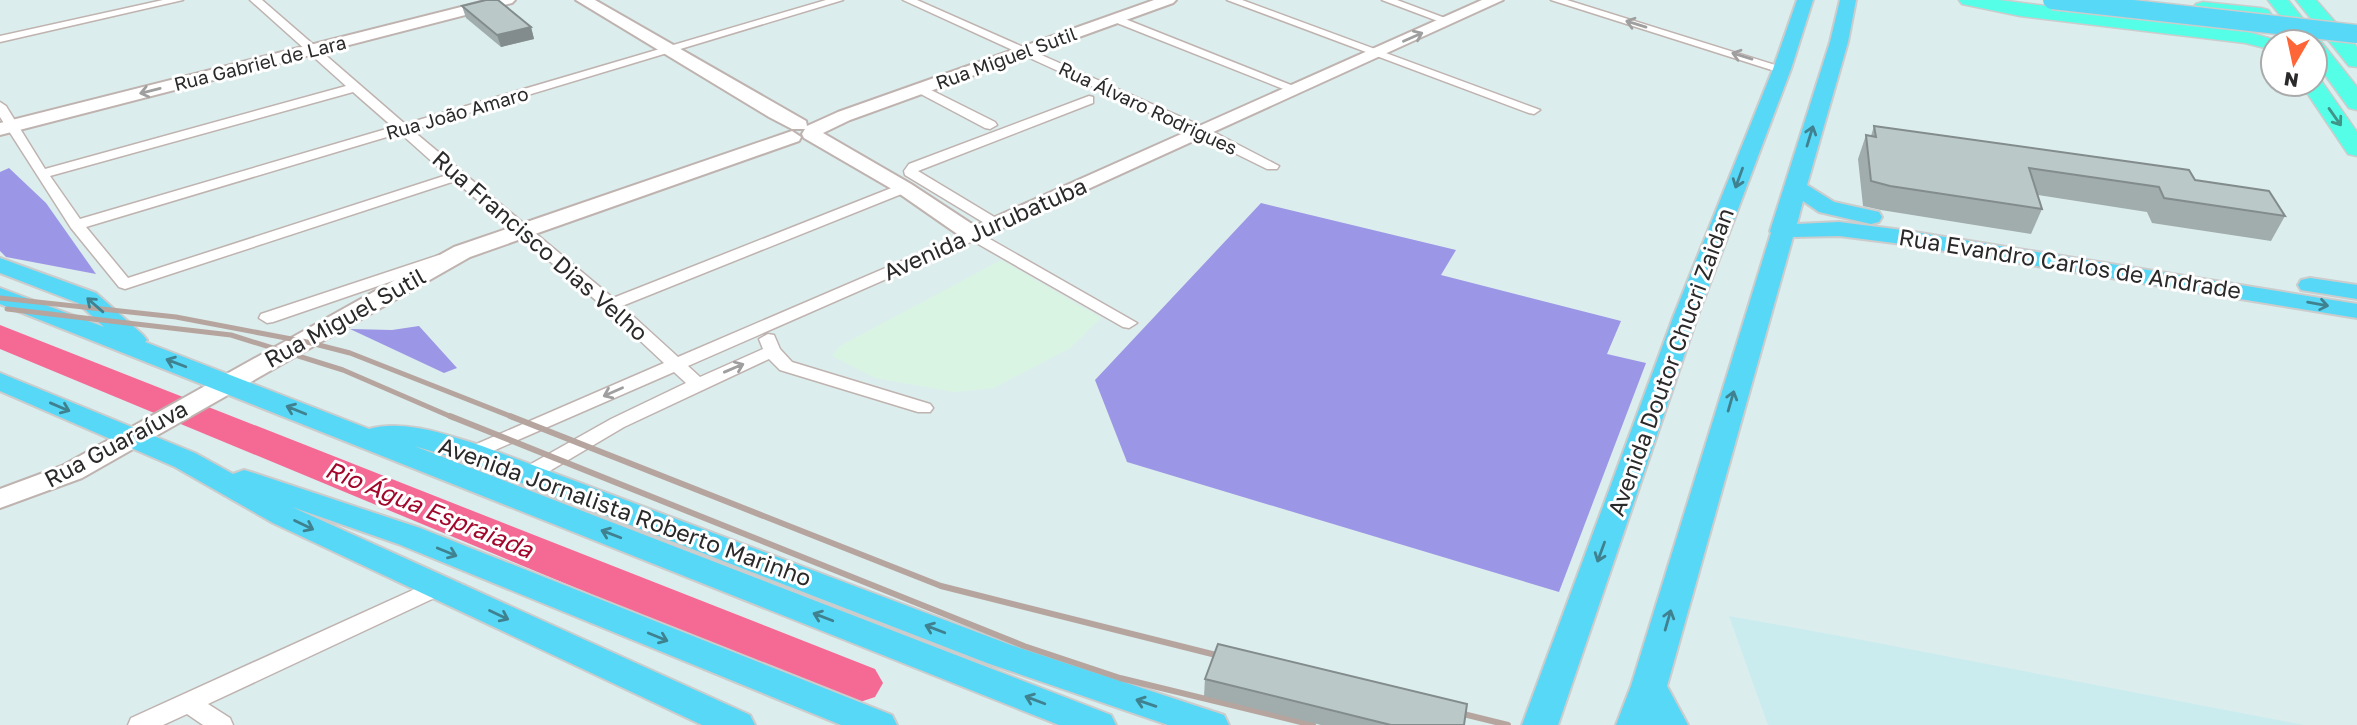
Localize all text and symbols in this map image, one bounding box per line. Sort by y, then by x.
one-way arrow [1625,17,1647,30]
street label: Rua Miguel Sutil [932,21,1079,94]
north arrow [2259,28,2329,98]
street label: Rua Gabriel de Lara [171,30,348,95]
one-way arrow [1401,30,1423,43]
one-way arrow [1731,49,1753,62]
street label: Rua Álvaro Rodrigues [1055,56,1241,159]
text: N [2282,68,2300,93]
street label: Rua João Amaro [383,81,531,144]
one-way arrow [139,85,162,98]
one-way arrow [2328,107,2342,126]
one-way arrow [1804,126,1817,148]
street label: Rua Francisco Dias Velho [427,144,654,346]
one-way arrow [1731,166,1744,188]
street label: Avenida Jurubatuba [879,171,1091,286]
street label: Avenida Doutor Chucri Zaidan [1601,204,1739,520]
street label: Rua Evandro Carlos de Andrade [1897,222,2243,304]
street label: Rua Miguel Sutil [259,261,430,373]
one-way arrow [86,297,104,313]
one-way arrow [2306,298,2329,312]
one-way arrow [166,355,188,368]
one-way arrow [723,360,745,373]
one-way arrow [603,386,624,399]
one-way arrow [1725,391,1738,413]
street label: Rua Guaraíuva [39,394,192,493]
one-way arrow [48,401,70,414]
one-way arrow [286,403,308,416]
street label: Avenida Jornalista Roberto Marinho [435,430,815,592]
water label: Rio Água Espraiada [321,454,539,565]
one-way arrow [293,519,314,533]
one-way arrow [601,526,623,539]
one-way arrow [1594,540,1606,562]
one-way arrow [436,546,458,559]
one-way arrow [488,609,509,622]
one-way arrow [813,609,834,622]
one-way arrow [1662,609,1675,631]
one-way arrow [925,622,947,635]
one-way arrow [647,631,669,644]
one-way arrow [1024,693,1046,706]
one-way arrow [1135,696,1157,709]

